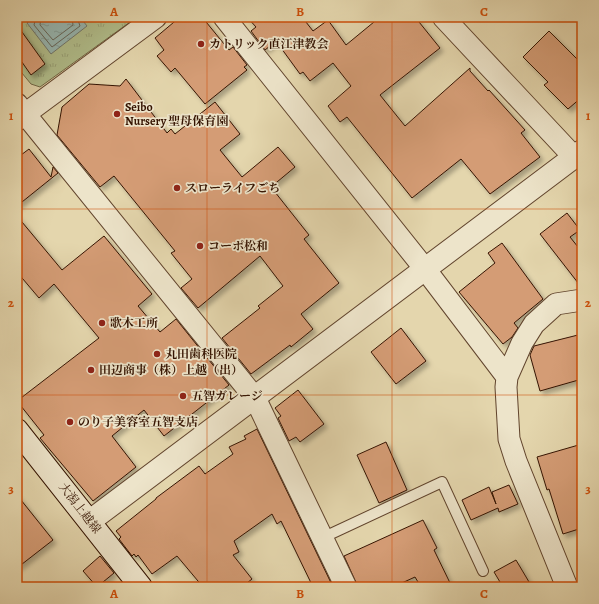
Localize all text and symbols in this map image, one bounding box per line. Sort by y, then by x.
text: A [109,3,119,20]
text: B [296,3,304,20]
text: C [480,3,488,20]
place label: カトリック直江津教会 [209,36,329,52]
marker: カトリック直江津教会 [196,39,206,49]
place label: Seibo Nursery 聖母保育園 [125,99,228,129]
text: 1 [9,107,14,124]
text: 1 [586,107,591,124]
marker: Seibo Nursery 聖母保育園 [112,109,122,119]
place label: スローライフごち [185,180,280,196]
marker: スローライフごち [172,183,182,193]
place label: コーポ松和 [208,238,268,254]
marker: コーポ松和 [195,241,205,251]
text: 2 [8,294,15,311]
text: 2 [585,294,592,311]
place label: 歌木工所 [110,315,158,331]
marker: 歌木工所 [97,318,107,328]
place label: 丸田歯科医院 [165,346,237,362]
marker: 丸田歯科医院 [152,349,162,359]
place label: 田辺商事（株）上越（出） [99,362,243,378]
marker: 田辺商事（株）上越（出） [86,365,96,375]
place label: 五智ガレージ [191,388,263,404]
marker: 五智ガレージ [178,391,188,401]
place label: のり子美容室五智支店 [78,414,198,430]
marker: のり子美容室五智支店 [65,417,75,427]
street label: 大潟上越線 [55,479,105,537]
text: 3 [8,480,14,497]
text: 3 [585,480,591,497]
text: A [109,585,119,602]
text: B [296,585,304,602]
text: C [480,585,488,602]

